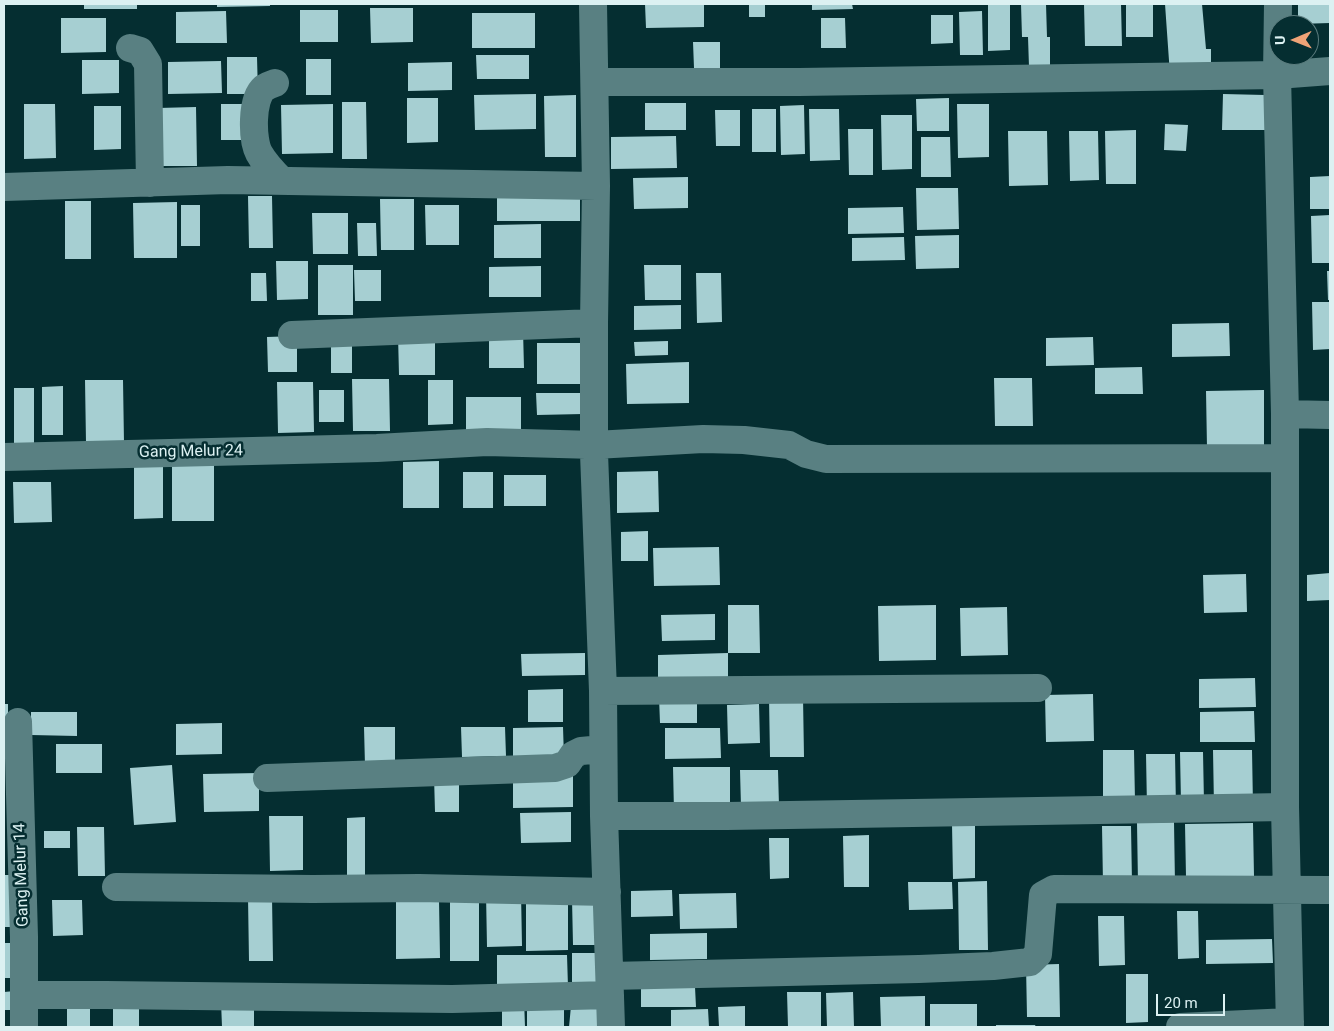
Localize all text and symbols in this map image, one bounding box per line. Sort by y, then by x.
north arrow [1269,15,1319,65]
text: U [1272,35,1288,45]
street label: Gang Melur 24 [139,441,243,463]
street label: Gang Melur 14 [11,823,33,927]
scale bar [1159,984,1228,1016]
text: 20 m [1164,994,1198,1012]

